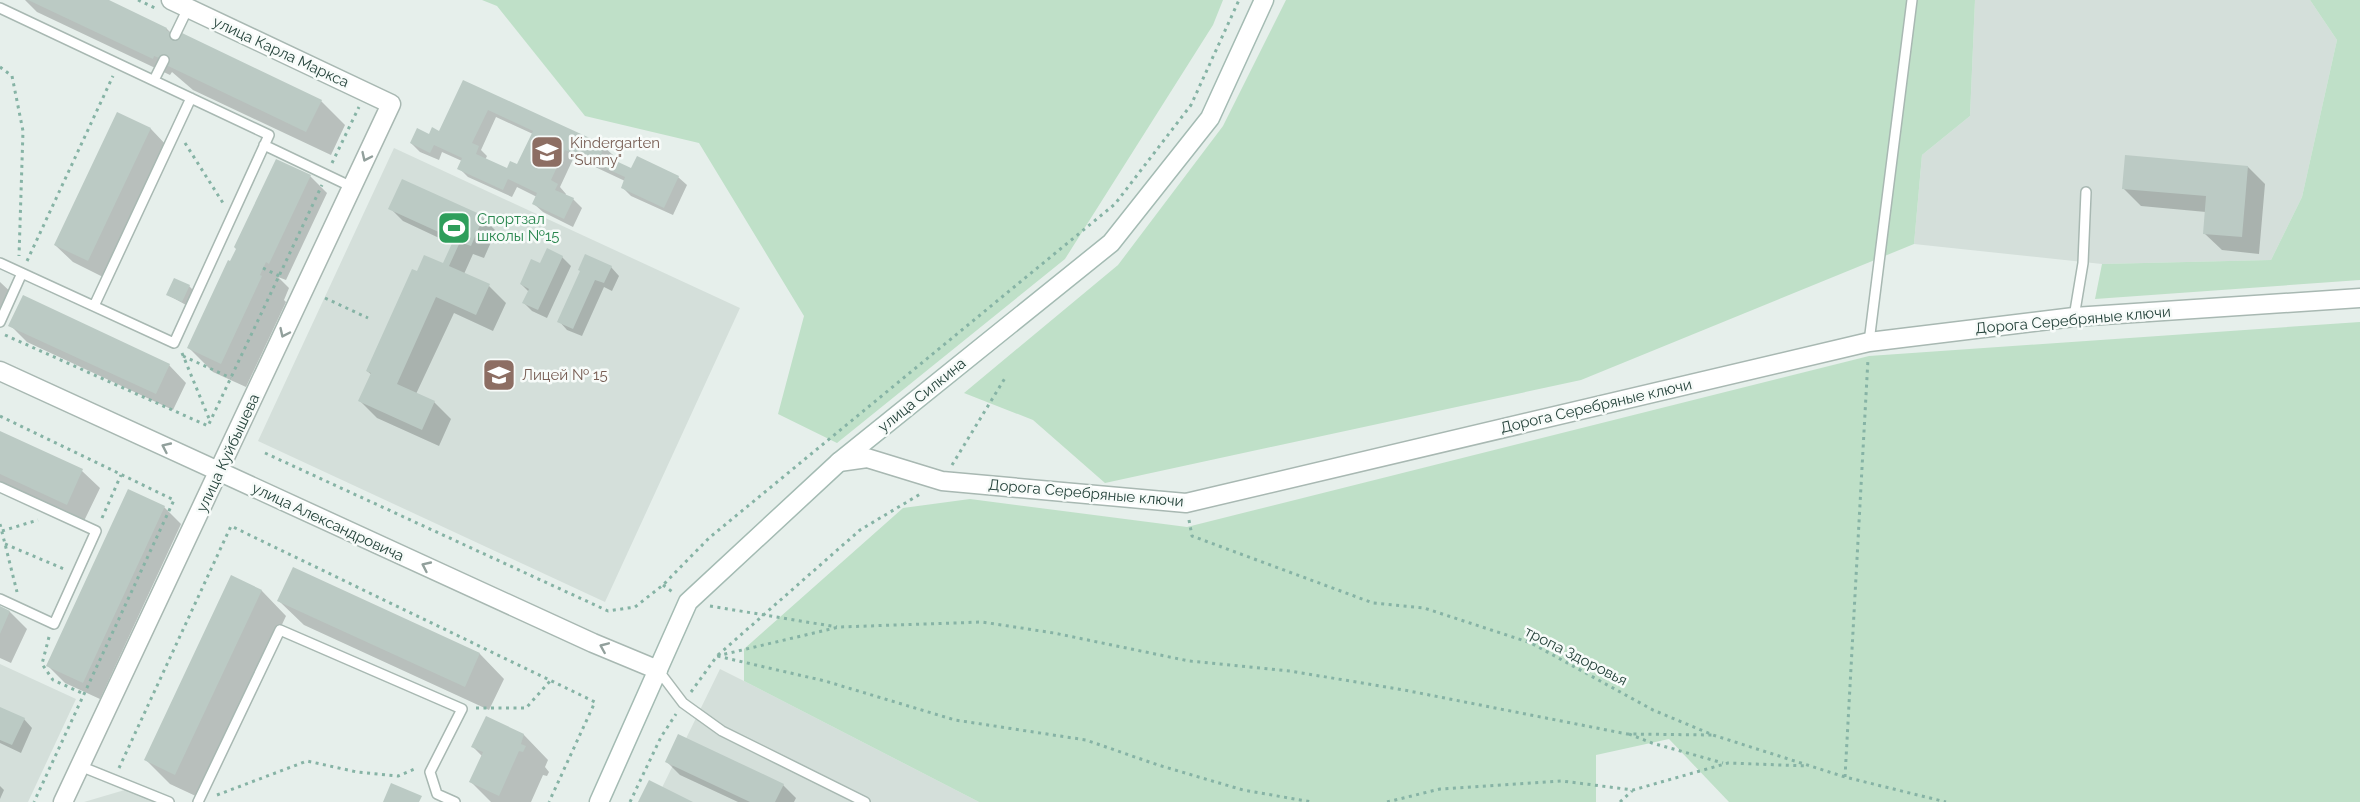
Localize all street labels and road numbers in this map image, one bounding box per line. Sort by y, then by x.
street label: улица Карла Маркса [210,13,352,91]
street label: Дорога Серебряные ключи [1975,302,2171,338]
street label: улица Силкина [875,354,969,436]
street label: Дорога Серебряные ключи [1499,375,1693,437]
street label: улица Куйбышева [193,391,263,515]
street label: Дорога Серебряные ключи [988,475,1184,511]
street label: улица Александровича [249,479,407,565]
street label: тропа Здоровья [1522,622,1630,690]

